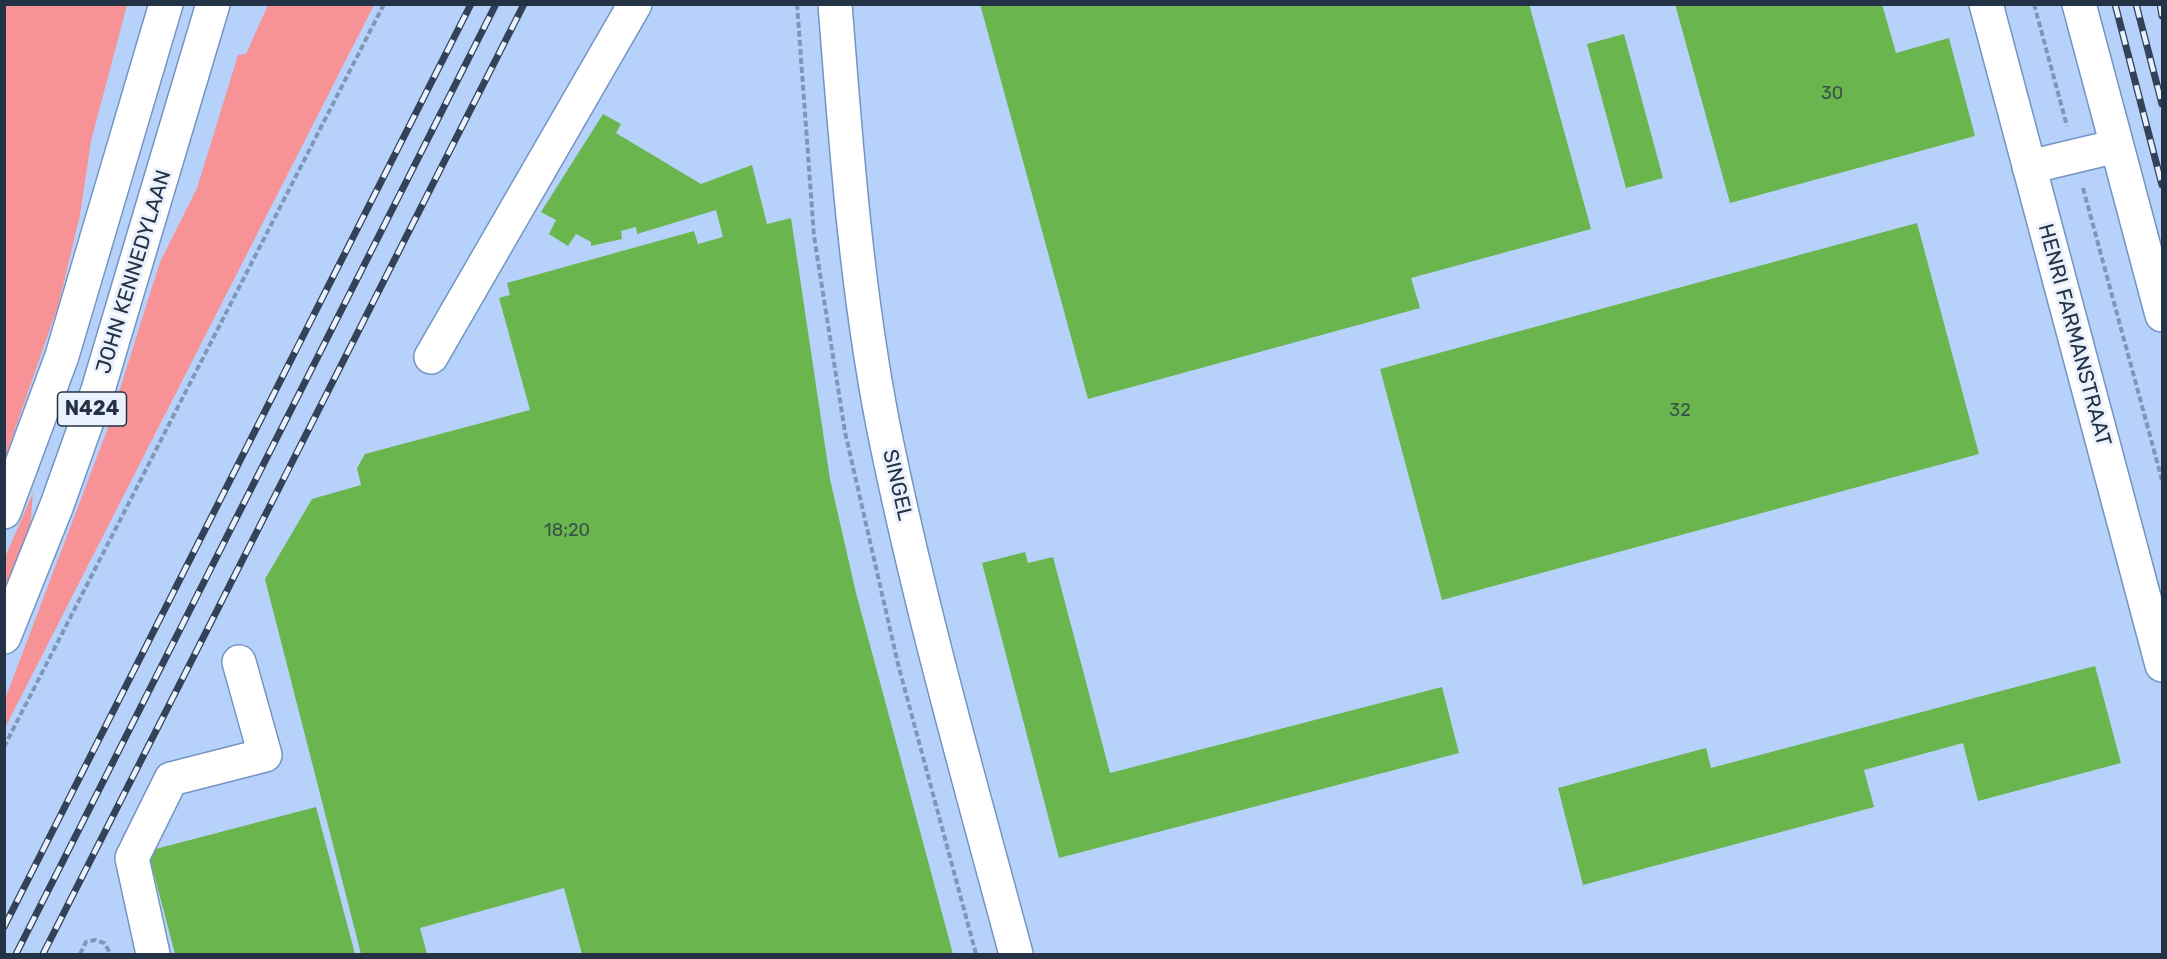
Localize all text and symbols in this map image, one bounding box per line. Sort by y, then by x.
house number: 30 [1821,83,1843,105]
street label: JOHN KENNEDYLAAN [91,167,177,377]
street label: HENRI FARMANSTRAAT [2032,221,2116,449]
road number: N424 [58,392,127,426]
house number: 32 [1669,400,1691,422]
street label: SINGEL [877,447,917,523]
house number: 18;20 [544,520,590,542]

